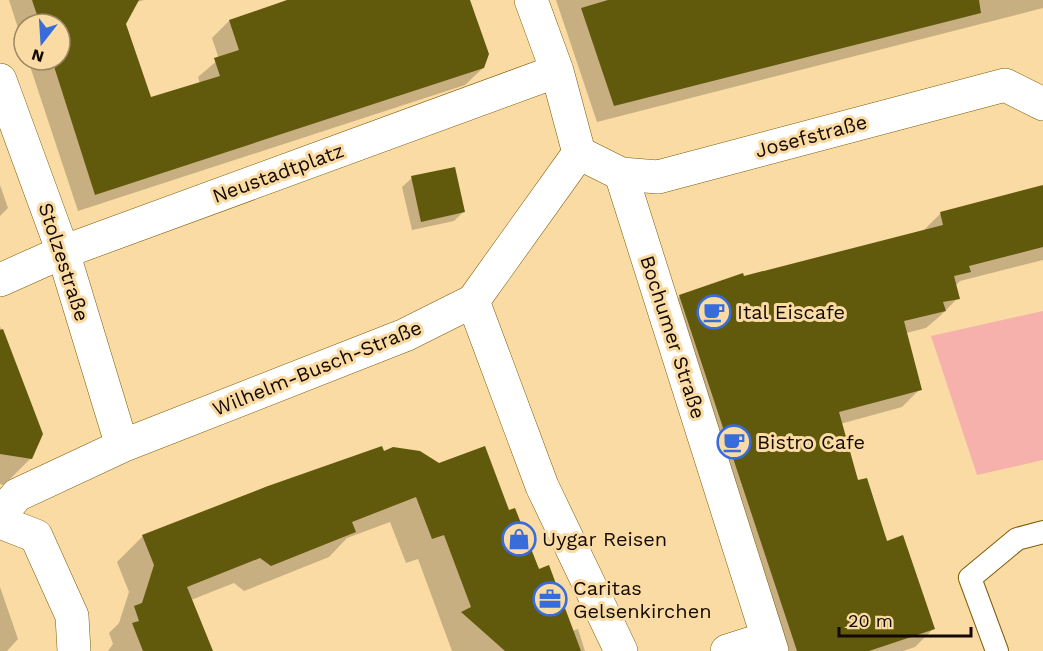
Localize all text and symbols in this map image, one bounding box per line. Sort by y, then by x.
north arrow [12,12,72,72]
text: N [29,45,46,67]
street label: Josefstraße [752,110,870,162]
street label: Neustadtplatz [209,138,347,208]
street label: Stolzestraße [34,200,94,324]
street label: Bochumer Straße [635,252,711,422]
cafe icon: Ital Eiscafe [696,294,732,330]
place label: Ital Eiscafe [737,300,845,324]
street label: Wilhelm-Busch-Straße [209,315,425,421]
cafe icon: Bistro Cafe [716,424,752,460]
place label: Bistro Cafe [757,430,865,454]
shop icon: Uygar Reisen [501,521,537,557]
place label: Uygar Reisen [542,527,667,551]
place label: Caritas Gelsenkirchen [573,576,712,623]
office icon: Caritas Gelsenkirchen [532,581,568,617]
scale bar [839,600,971,638]
text: 20 m [848,610,893,631]

